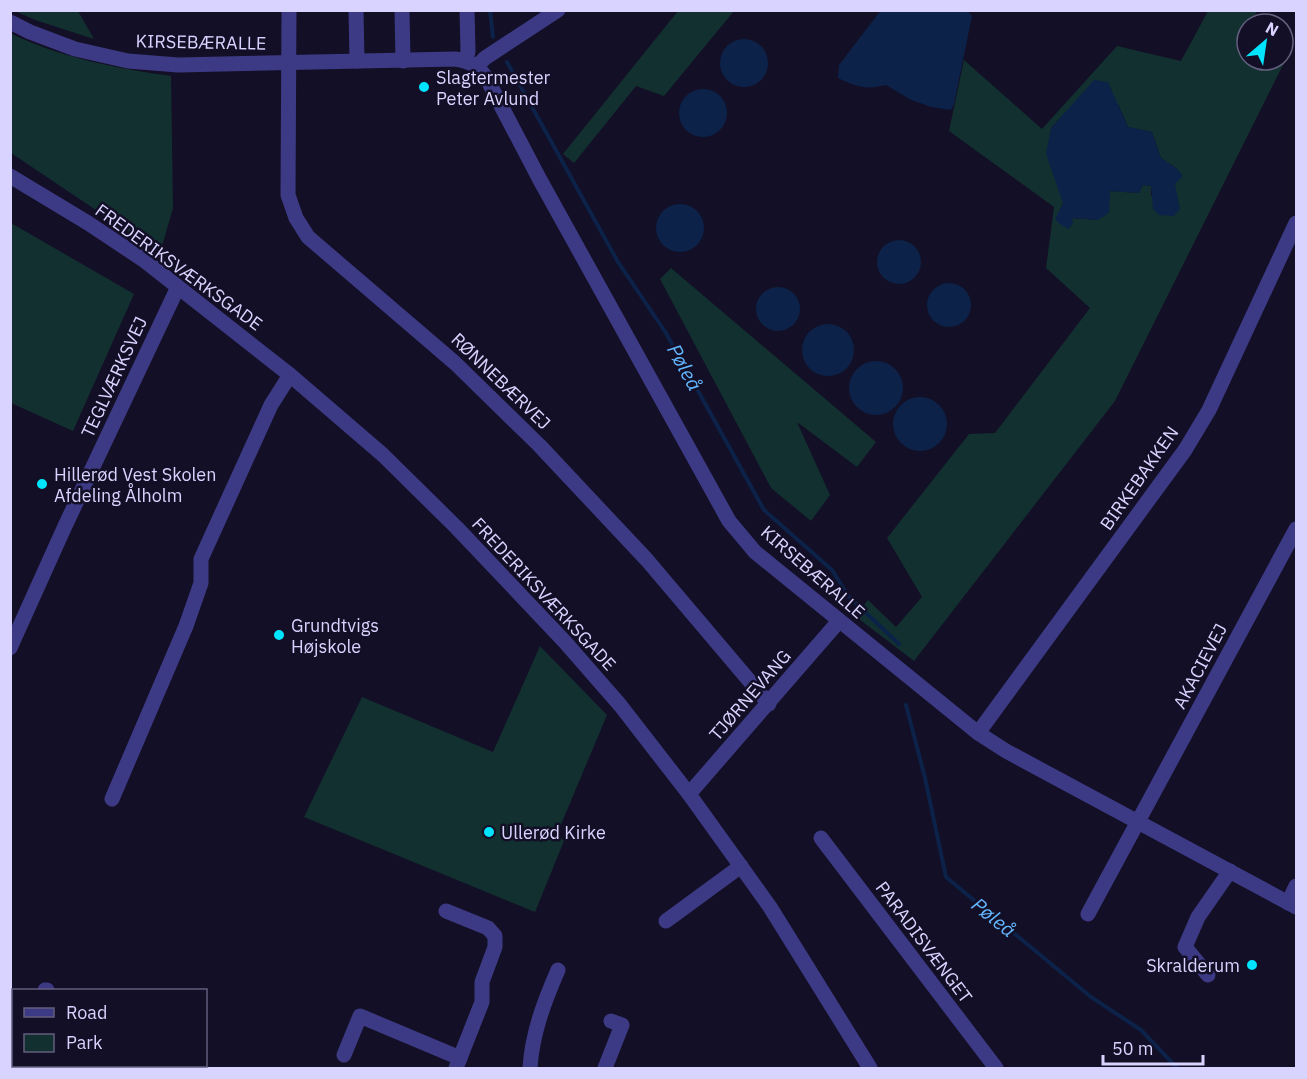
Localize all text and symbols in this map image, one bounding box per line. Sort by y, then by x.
north arrow [1235,12,1295,72]
text: N [1262,17,1282,40]
street label: KIRSEBÆRALLE [136,29,266,55]
place label: Slagtermester Peter Avlund [436,66,551,110]
marker: Slagtermester Peter Avlund [417,80,431,94]
street label: FREDERIKSVÆRKSGADE [91,199,267,335]
street label: TEGLVÆRKSVEJ [76,313,152,441]
street label: RØNNEBÆRVEJ [446,328,556,434]
water label: Pøleå [661,339,709,395]
street label: BIRKEBAKKEN [1095,422,1183,534]
place label: Hillerød Vest Skolen Afdeling Ålholm [54,463,216,507]
marker: Hillerød Vest Skolen Afdeling Ålholm [35,477,49,491]
street label: FREDERIKSVÆRKSGADE [467,513,621,675]
street label: KIRSEBÆRALLE [756,520,870,624]
place label: Grundtvigs Højskole [291,614,379,658]
street label: AKACIEVEJ [1168,619,1232,713]
marker: Grundtvigs Højskole [272,628,286,642]
street label: TJØRNEVANG [704,645,796,745]
place label: Ullerød Kirke [501,821,606,844]
marker: Ullerød Kirke [482,825,496,839]
street label: PARADISVÆNGET [871,877,977,1007]
water label: Pøleå [966,891,1022,943]
place label: Skralderum [1146,954,1240,977]
marker: Skralderum [1245,958,1259,972]
legend [12,989,207,1067]
text: Road [66,1001,107,1024]
scale bar [1103,1028,1204,1066]
text: Park [66,1031,103,1054]
text: 50 m [1112,1037,1154,1060]

